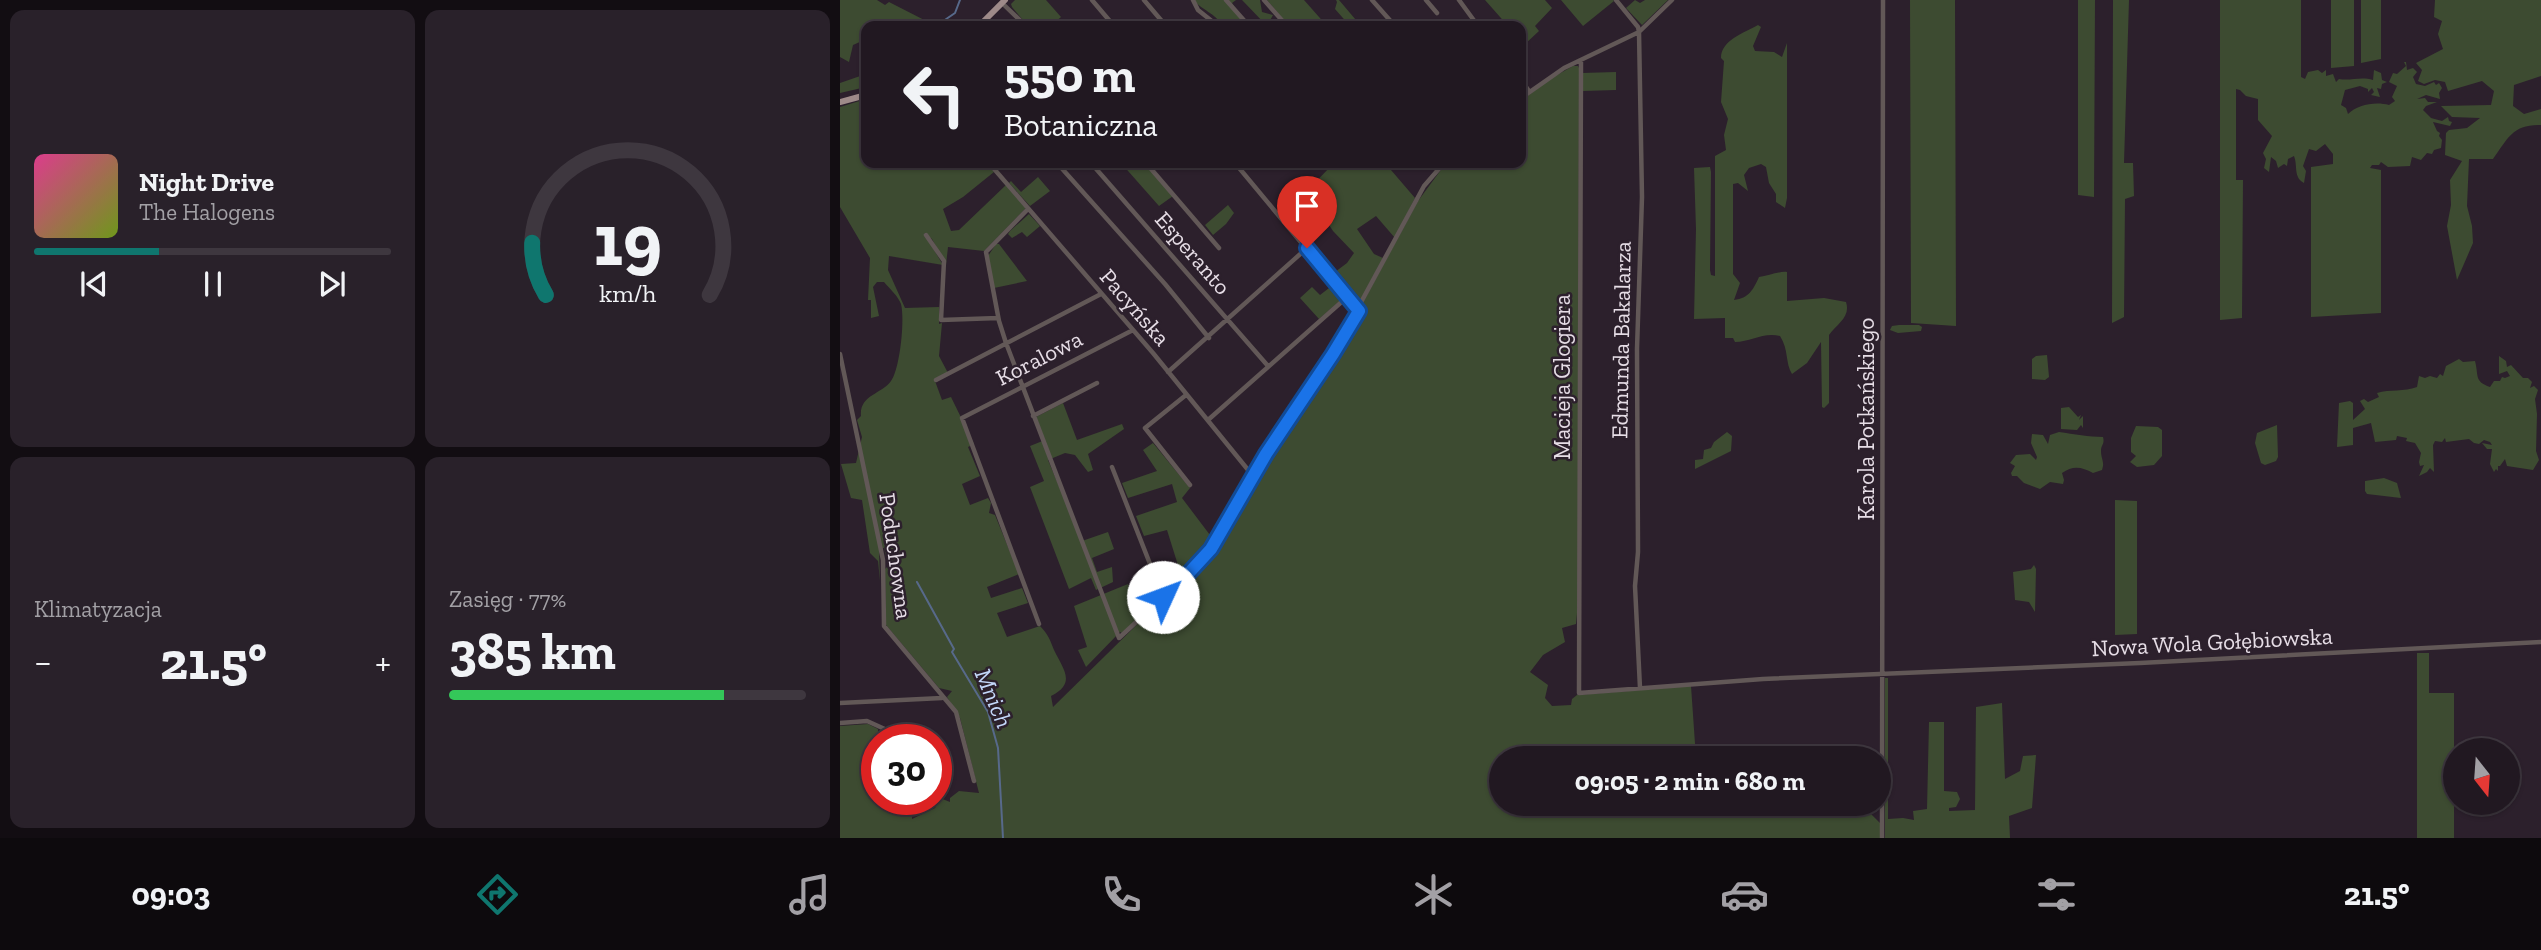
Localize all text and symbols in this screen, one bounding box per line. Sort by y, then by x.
text: 550 m [1004,46,1135,105]
icon: left [889,49,980,140]
text: Botaniczna [1004,106,1158,144]
text: Night Drive [139,166,274,198]
pin [1277,176,1337,248]
icon: arrive [1288,187,1326,225]
text: 19 [593,196,662,284]
text: The Halogens [139,198,275,226]
street label: Esperanto [1149,206,1237,300]
street label: Edmunda Bakalarza [1605,241,1637,439]
street label: Pacyńska [1094,263,1176,351]
icon: previous [75,265,113,303]
icon: pause [194,265,232,303]
icon: next [313,265,351,303]
text: km/h [599,278,656,308]
street label: Macieja Glogiera [1548,294,1576,460]
street label: Karola Potkańskiego [1852,318,1880,520]
street label: Koralowa [991,324,1087,392]
street label: Poduchowna [873,491,919,621]
position arrow [1126,560,1200,634]
text: Zasięg · 77% [449,585,566,613]
text: Klimatyzacja [34,595,162,623]
text: 385 km [449,620,616,682]
street label: Nowa Wola Gołębiowska [2091,622,2333,662]
text: 21.5° [160,630,267,692]
text: − [34,639,52,685]
text: + [375,639,391,685]
water label: Mnich [969,664,1019,732]
speed limit sign: 30 [861,724,952,815]
north arrow [2443,738,2520,816]
map controls [2443,738,2520,815]
text: 09:05 · 2 min · 680 m [1575,765,1805,797]
icon: directions [473,870,522,919]
icon: music [785,870,834,919]
icon: phone [1097,870,1146,919]
icon: climate [1409,870,1458,919]
icon: car [1720,870,1769,919]
icon: filters [2032,870,2081,919]
text: 09:03 [131,875,210,913]
text: 21.5° [2344,875,2410,913]

